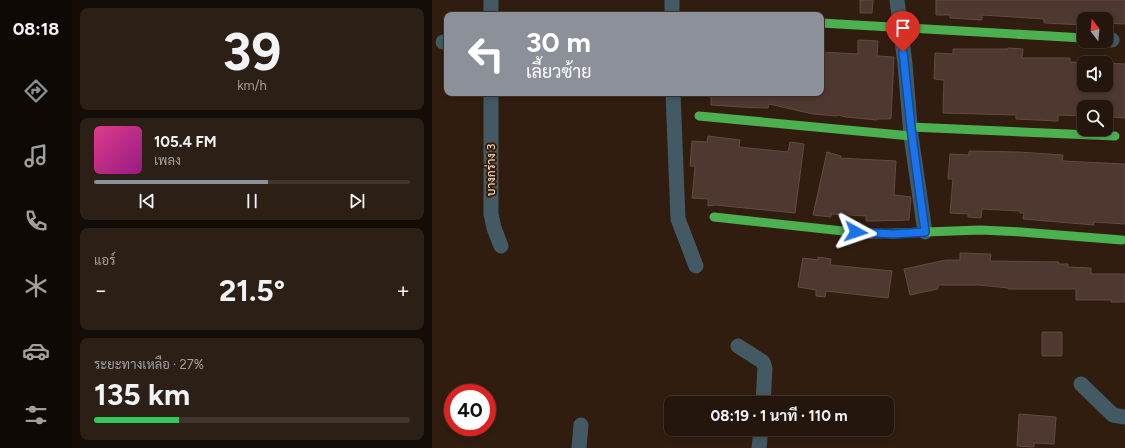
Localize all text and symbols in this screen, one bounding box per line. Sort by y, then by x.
pin [886,11,920,52]
north arrow [1077,12,1113,48]
map controls [1077,12,1113,136]
icon: arrive [892,17,914,39]
text: 08:18 [13,18,59,40]
text: 39 [222,21,282,83]
text: 30 m [526,25,591,59]
icon: left [460,28,512,80]
button: sound [1077,56,1113,92]
text: เลี้ยวซ้าย [526,61,592,83]
icon: directions [22,77,50,105]
text: km/h [237,78,267,93]
button: search [1077,100,1113,136]
text: 105.4 FM [154,133,217,151]
icon: music [22,142,50,170]
street label: บางกร่าง 3 [484,144,498,196]
text: เพลง [154,153,181,168]
icon: previous [136,190,158,212]
icon: pause [241,190,263,212]
icon: next [346,190,368,212]
icon: phone [22,207,50,235]
position arrow [835,211,877,253]
text: แอร์ [94,253,115,268]
icon: climate [22,272,50,300]
text: 21.5° [219,272,285,309]
text: − [94,277,108,304]
text: + [396,277,410,304]
icon: car [22,337,50,365]
text: ระยะทางเหลือ · 27% [94,357,204,372]
text: 135 km [94,376,190,413]
speed limit sign: 40 [444,384,496,436]
icon: filters [22,401,50,429]
text: 08:19 · 1 นาที · 110 m [710,407,848,425]

